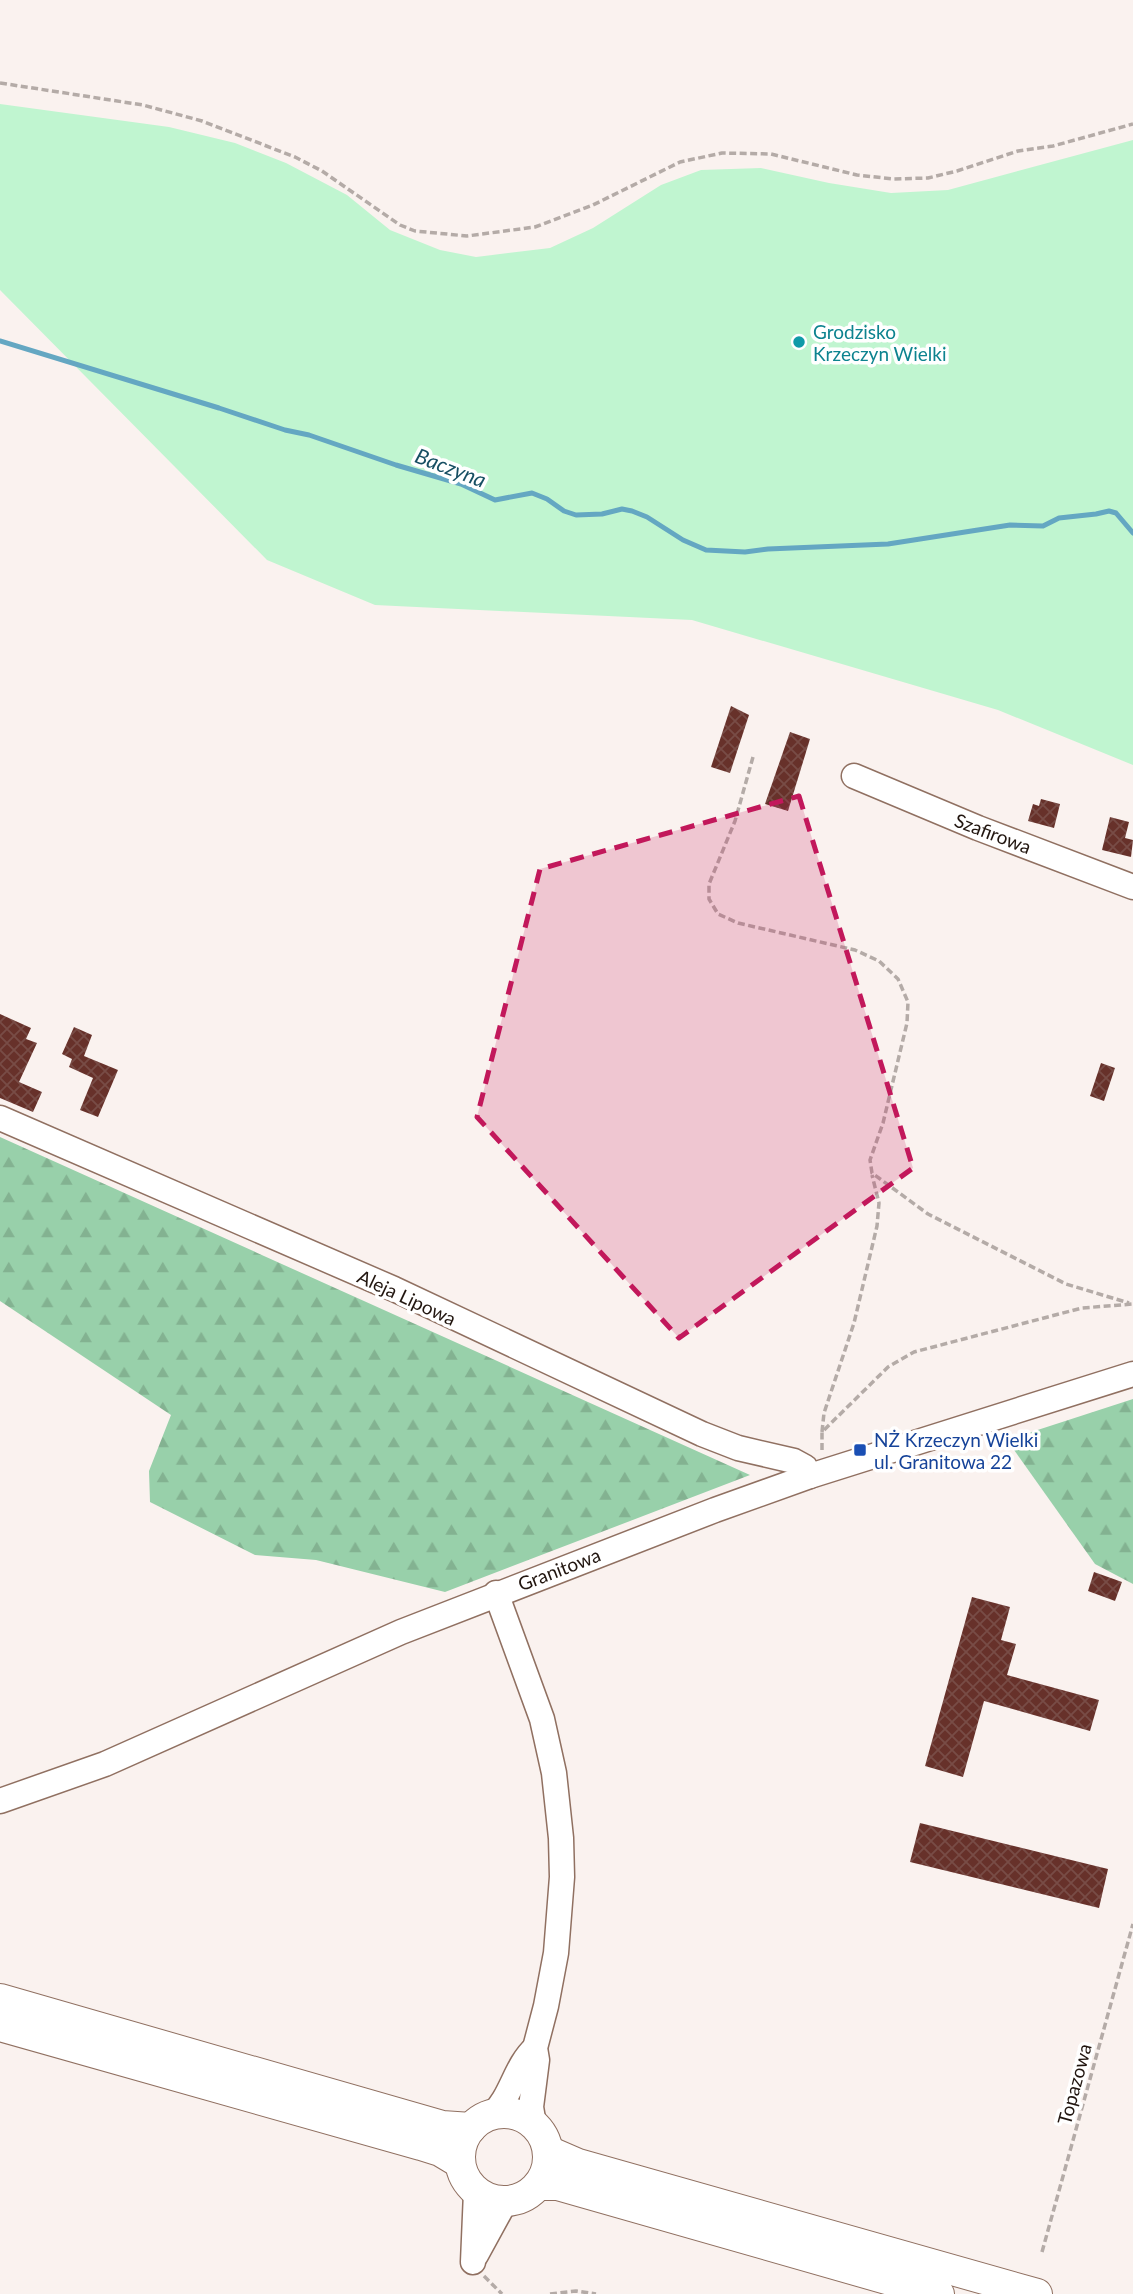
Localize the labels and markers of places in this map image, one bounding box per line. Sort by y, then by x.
place label: Grodzisko Krzeczyn Wielki [813,320,947,365]
marker: Grodzisko Krzeczyn Wielki [791,334,807,350]
place label: NŻ Krzeczyn Wielki ul. Granitowa 22 [874,1428,1038,1473]
marker: NŻ Krzeczyn Wielki ul. Granitowa 22 [852,1442,868,1458]

